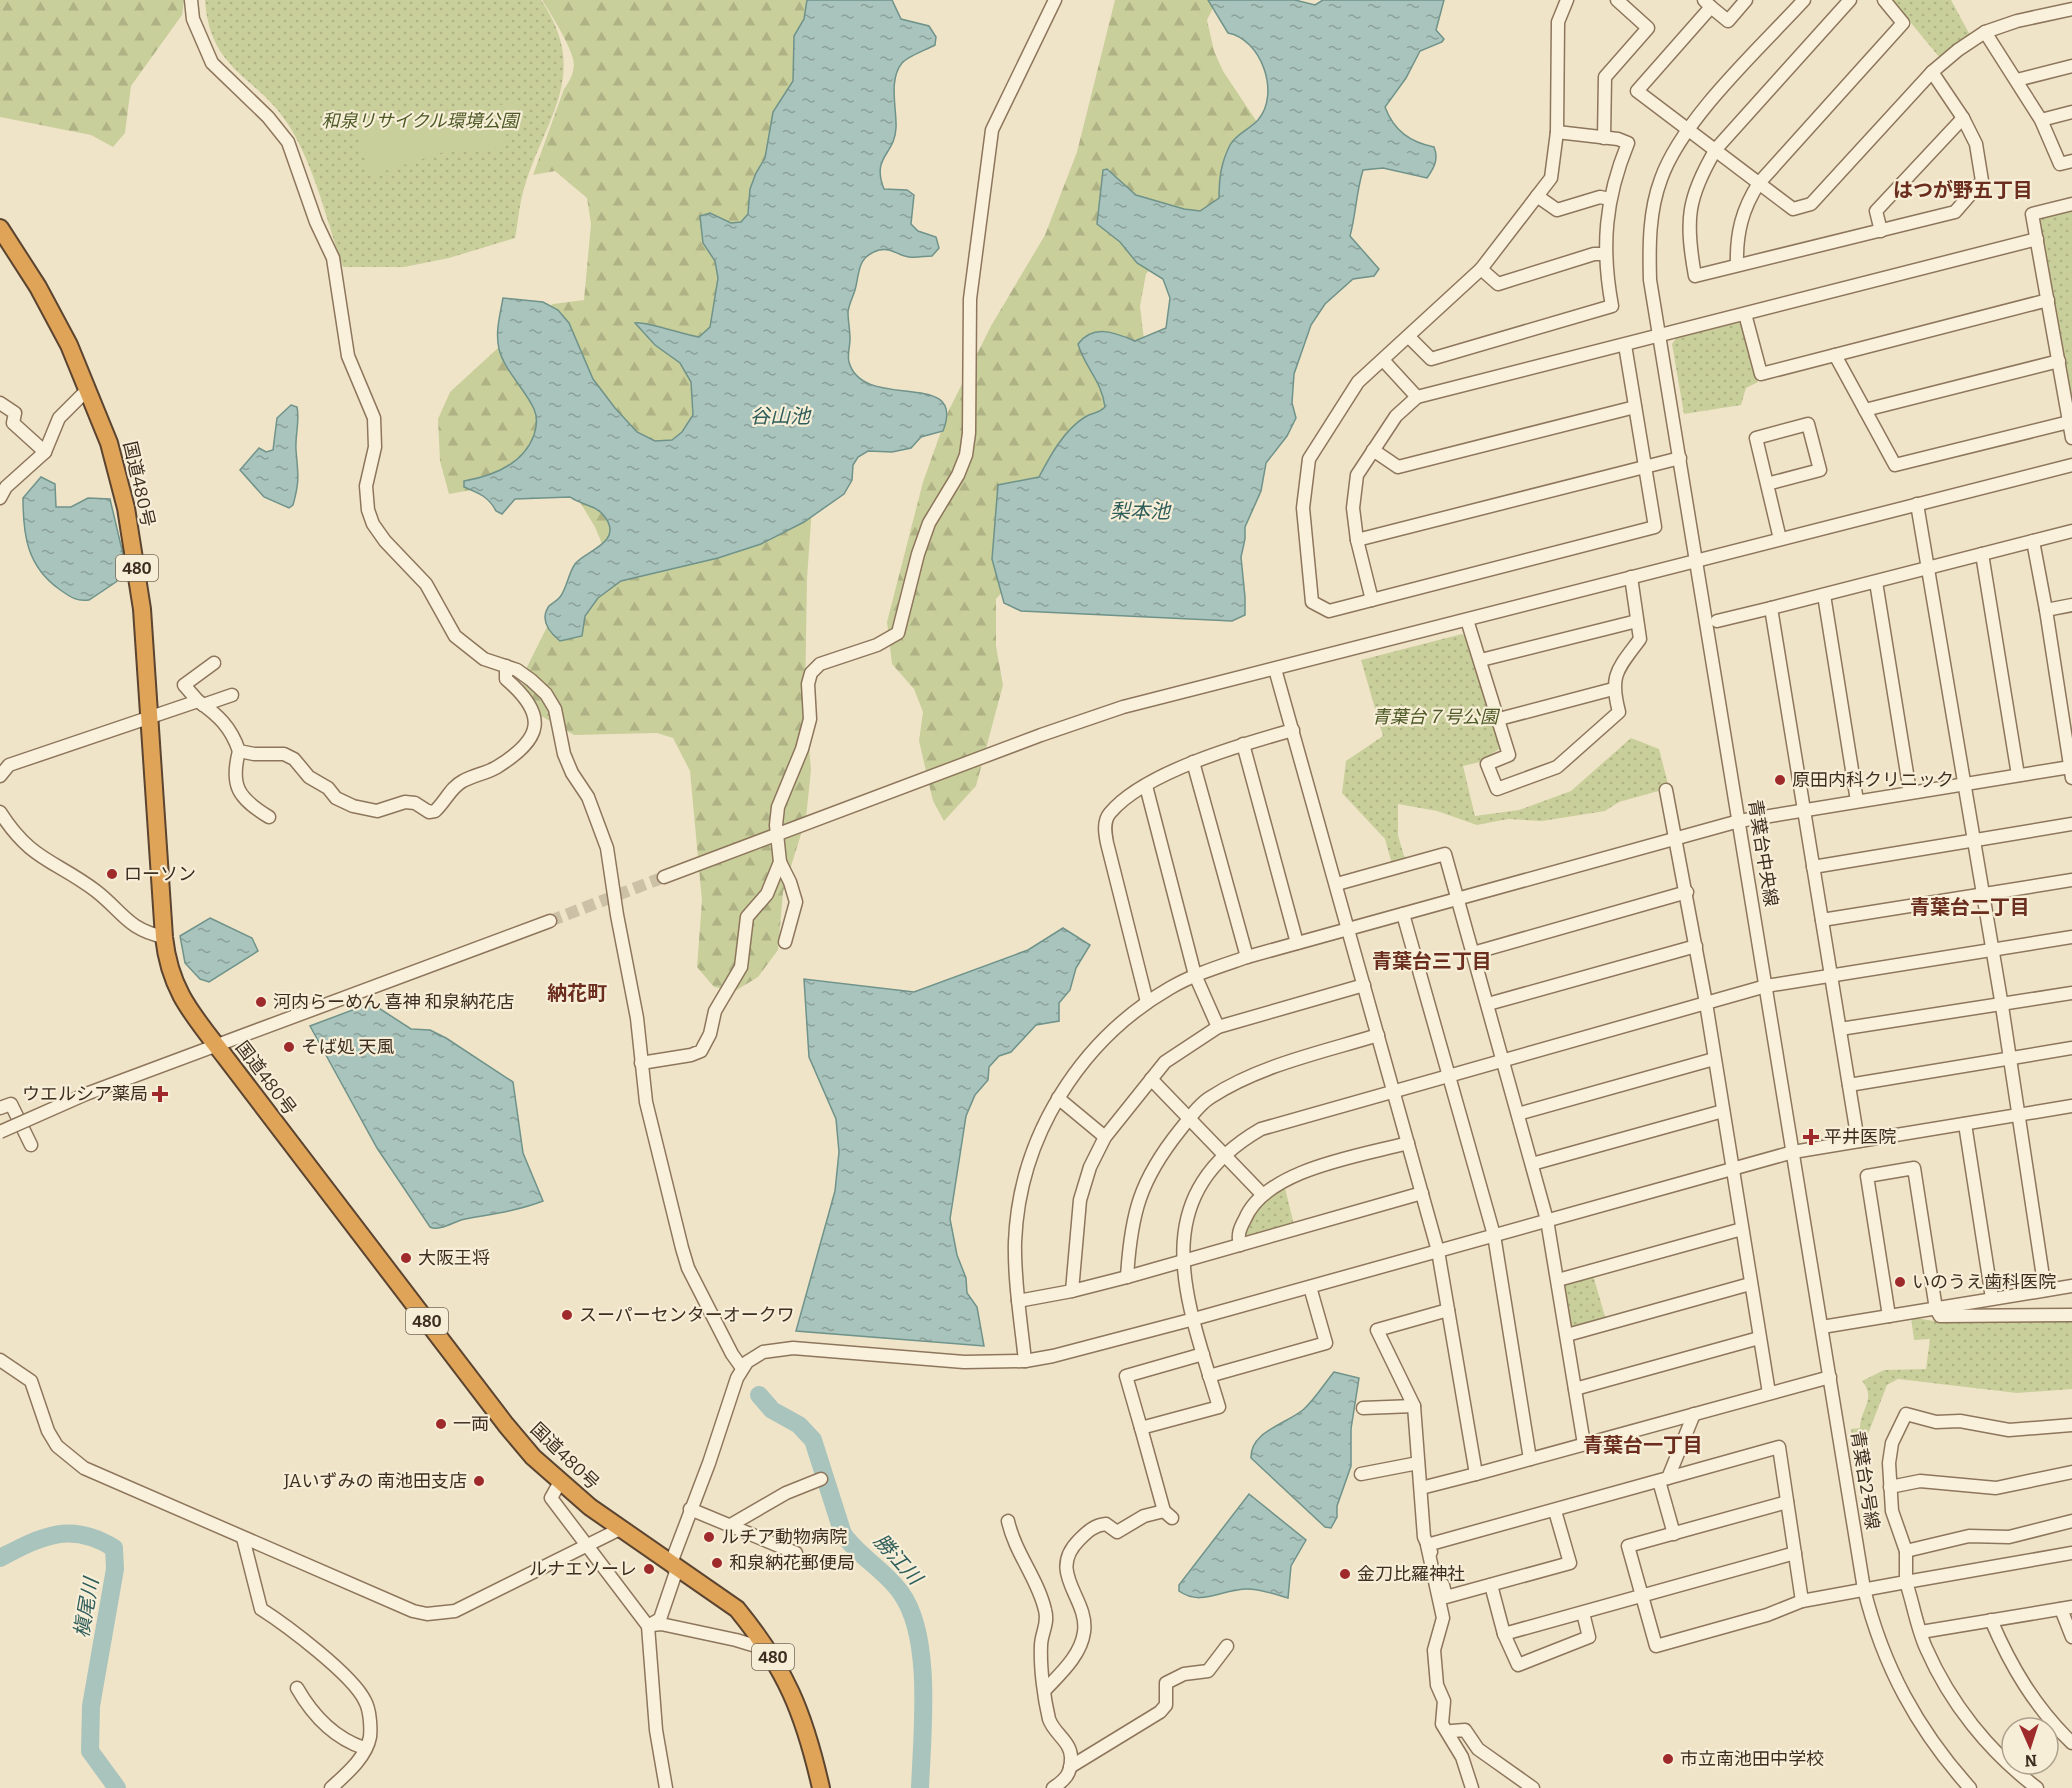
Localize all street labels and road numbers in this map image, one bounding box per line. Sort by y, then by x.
street label: 国道480号 [119,439,159,529]
road number: 480 [116,555,158,581]
street label: 青葉台中央線 [1744,798,1782,908]
street label: 国道480号 [231,1037,301,1119]
road number: 480 [406,1308,448,1334]
street label: 国道480号 [526,1418,604,1494]
street label: 青葉台2号線 [1846,1429,1884,1531]
road number: 480 [752,1644,794,1670]

